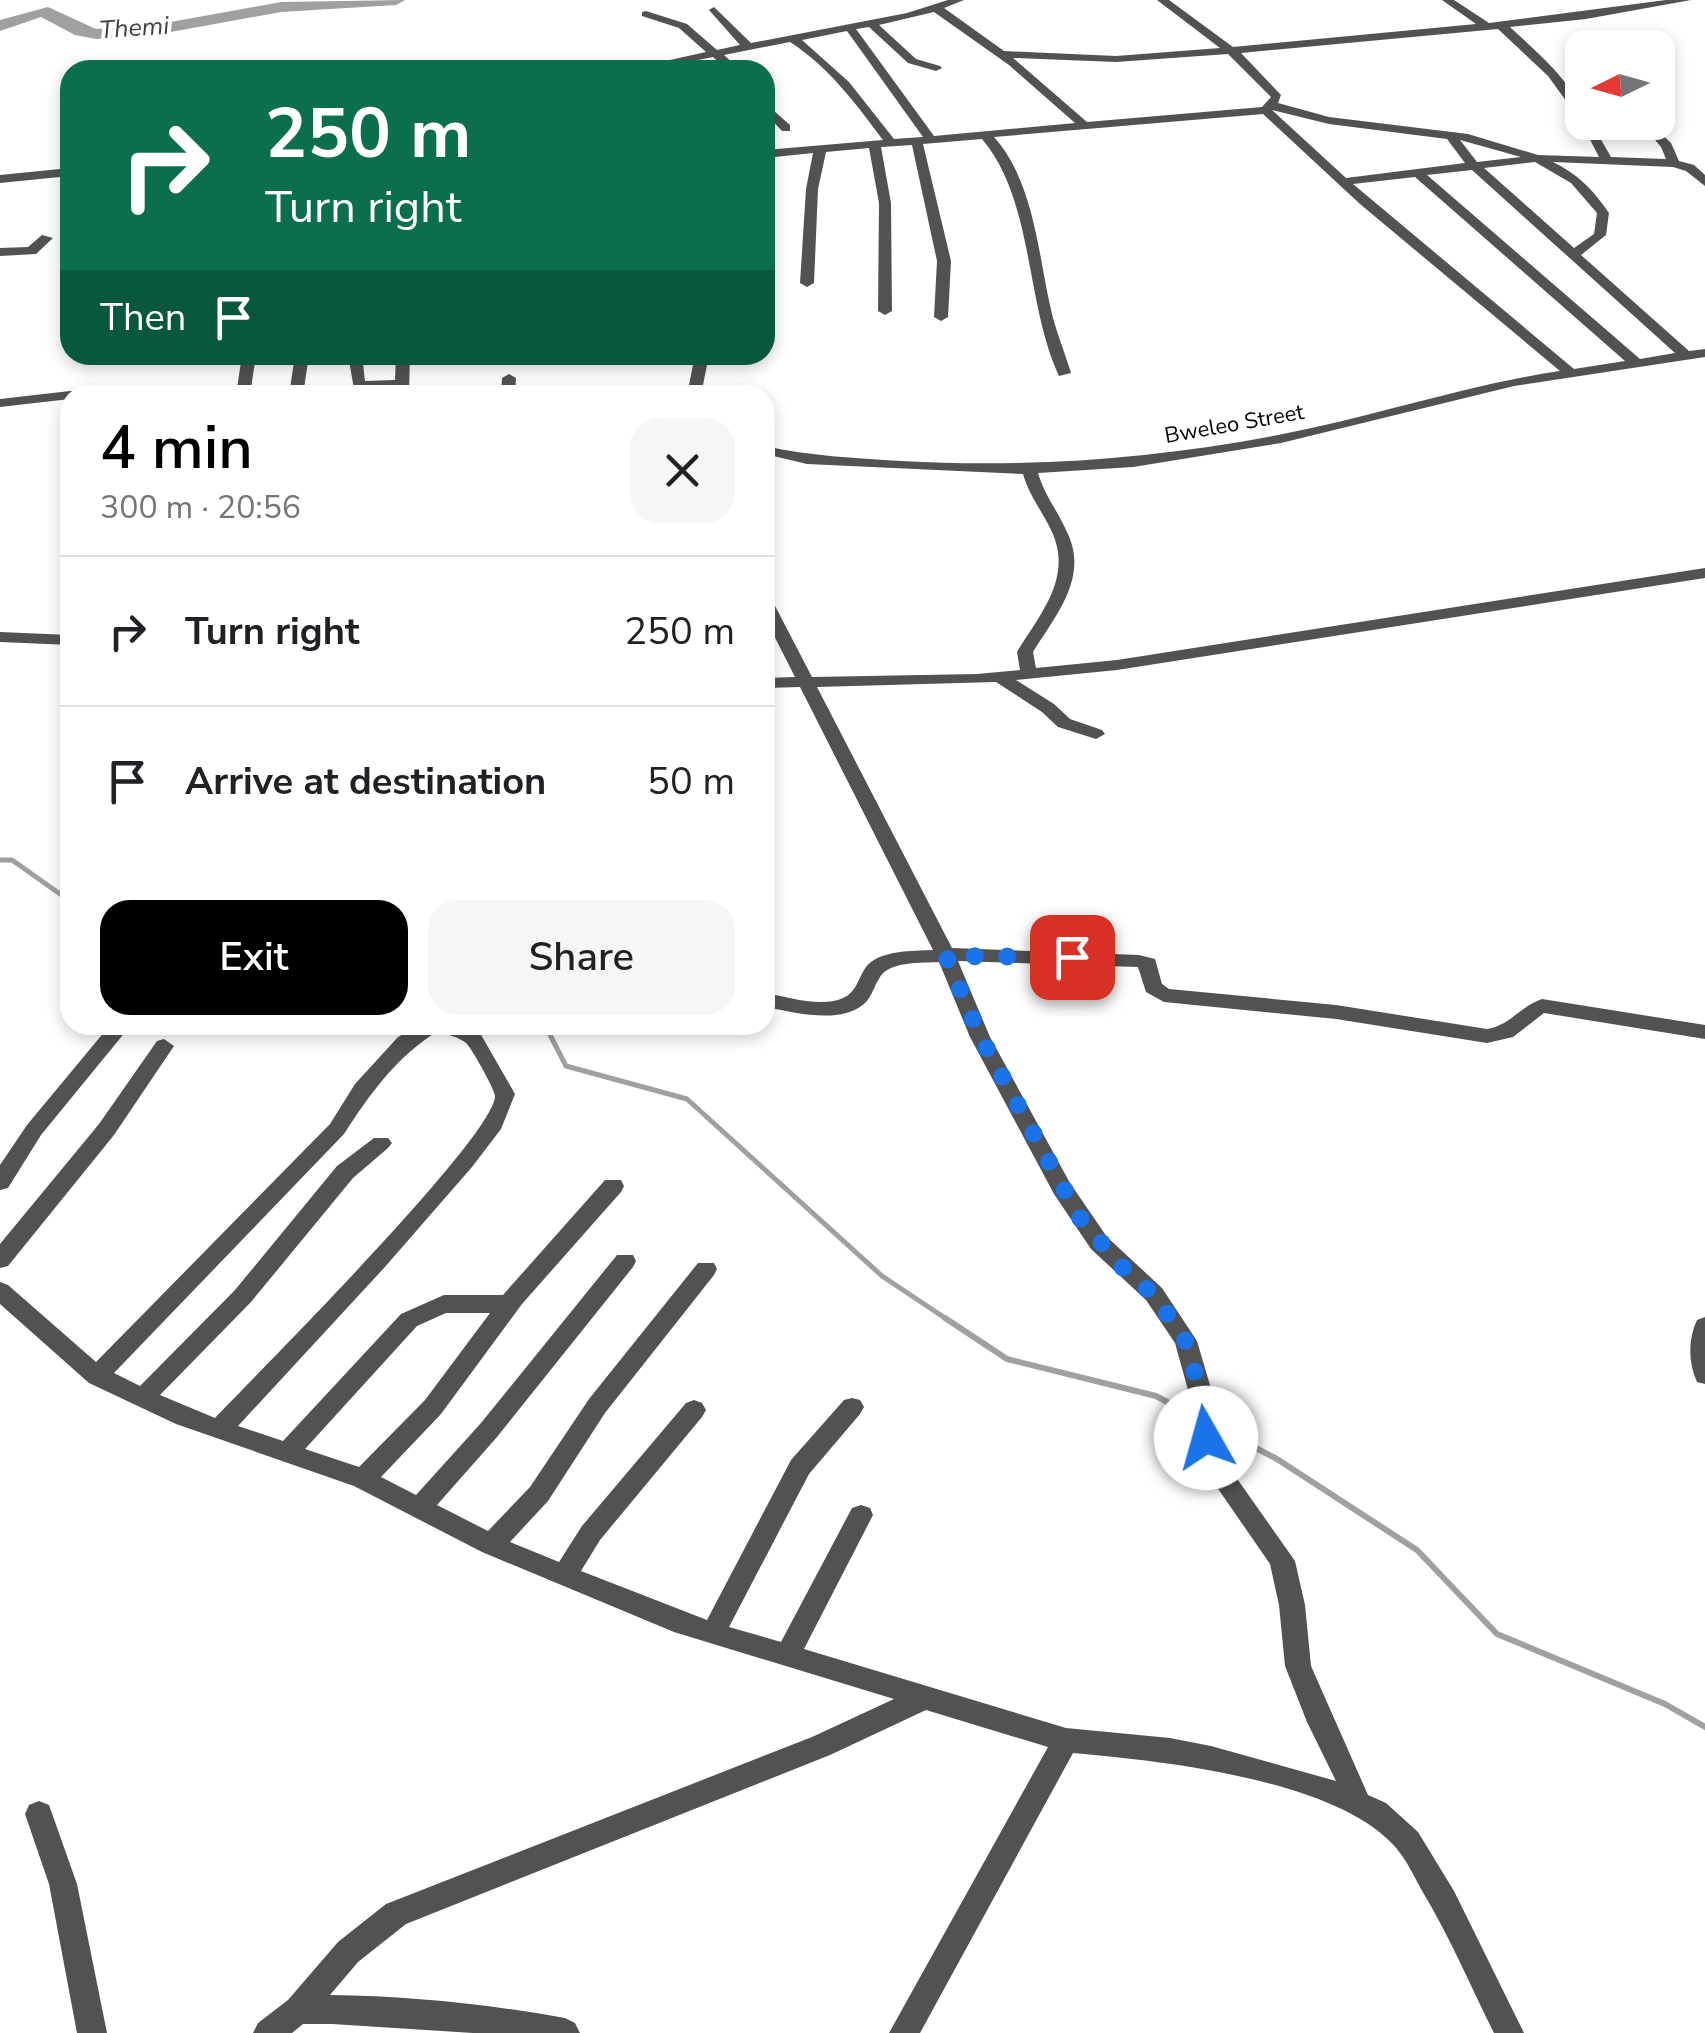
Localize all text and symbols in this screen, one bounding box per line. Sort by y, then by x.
water label: Themi [98,9,170,47]
north arrow [1565,30,1675,140]
map controls [1565,30,1675,140]
text: 250 m [265,86,471,182]
icon: right [100,100,230,230]
text: Turn right [265,177,462,238]
icon: arrive [206,290,261,345]
text: Then [100,292,186,343]
street label: Bweleo Street [1162,397,1306,451]
text: 4 min [100,407,253,489]
button: close [630,418,735,523]
text: 300 m · 20:56 [100,486,301,529]
icon: right [100,604,155,659]
text: Turn right [185,606,360,657]
text: 250 m [624,606,735,657]
icon: arrive [100,754,155,809]
text: Arrive at destination [185,756,546,807]
text: 50 m [647,756,735,807]
button: Exit [100,900,408,1015]
button: Share [428,900,735,1015]
pin [1030,915,1115,1000]
icon: arrive [1045,930,1100,985]
position arrow [1154,1386,1258,1490]

